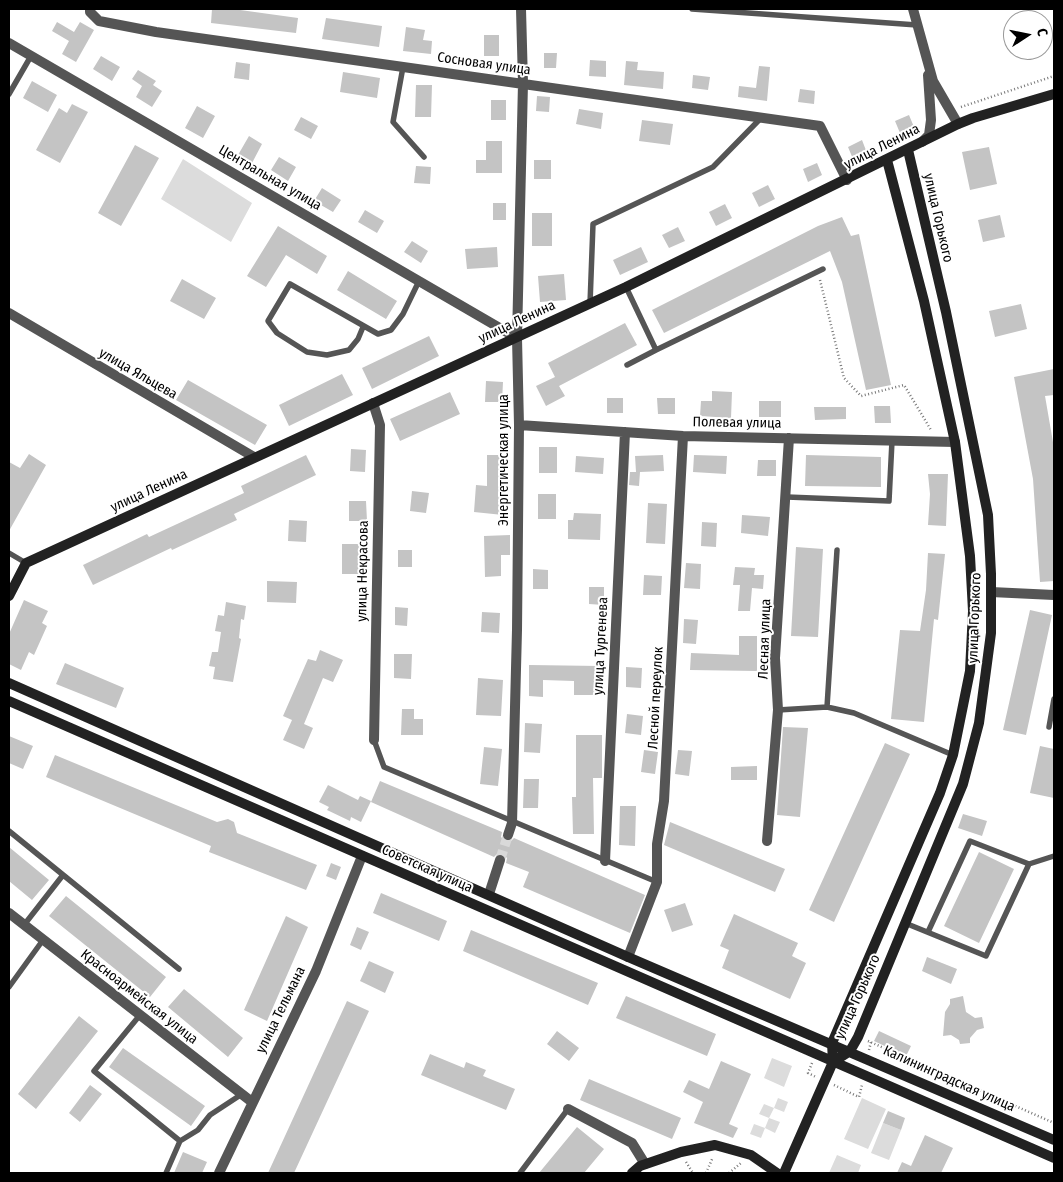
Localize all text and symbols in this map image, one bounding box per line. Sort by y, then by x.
north arrow [1003,10,1053,60]
text: С [1033,27,1051,37]
street label: Сосновая улица [436,49,532,79]
street label: улица Ленина [841,121,923,173]
street label: Центральная улица [216,142,324,214]
street label: улица Горького [920,172,956,264]
street label: улица Ленина [476,297,558,347]
street label: улица Яльцева [96,345,180,403]
street label: Энергетическая улица [496,394,512,526]
street label: Полевая улица [692,414,782,432]
street label: улица Ленина [108,466,190,516]
street label: улица Некрасова [354,520,372,622]
street label: улица Горького [965,572,985,664]
street label: улица Тургенева [590,597,612,695]
street label: Лесная улица [755,598,775,680]
street label: Лесной переулок [645,646,667,750]
street label: Советская улица [379,841,475,897]
street label: Красноармейская улица [77,946,201,1048]
street label: улица Горького [832,952,884,1042]
street label: улица Тельмана [253,964,309,1056]
street label: Калининградская улица [880,1042,1018,1116]

